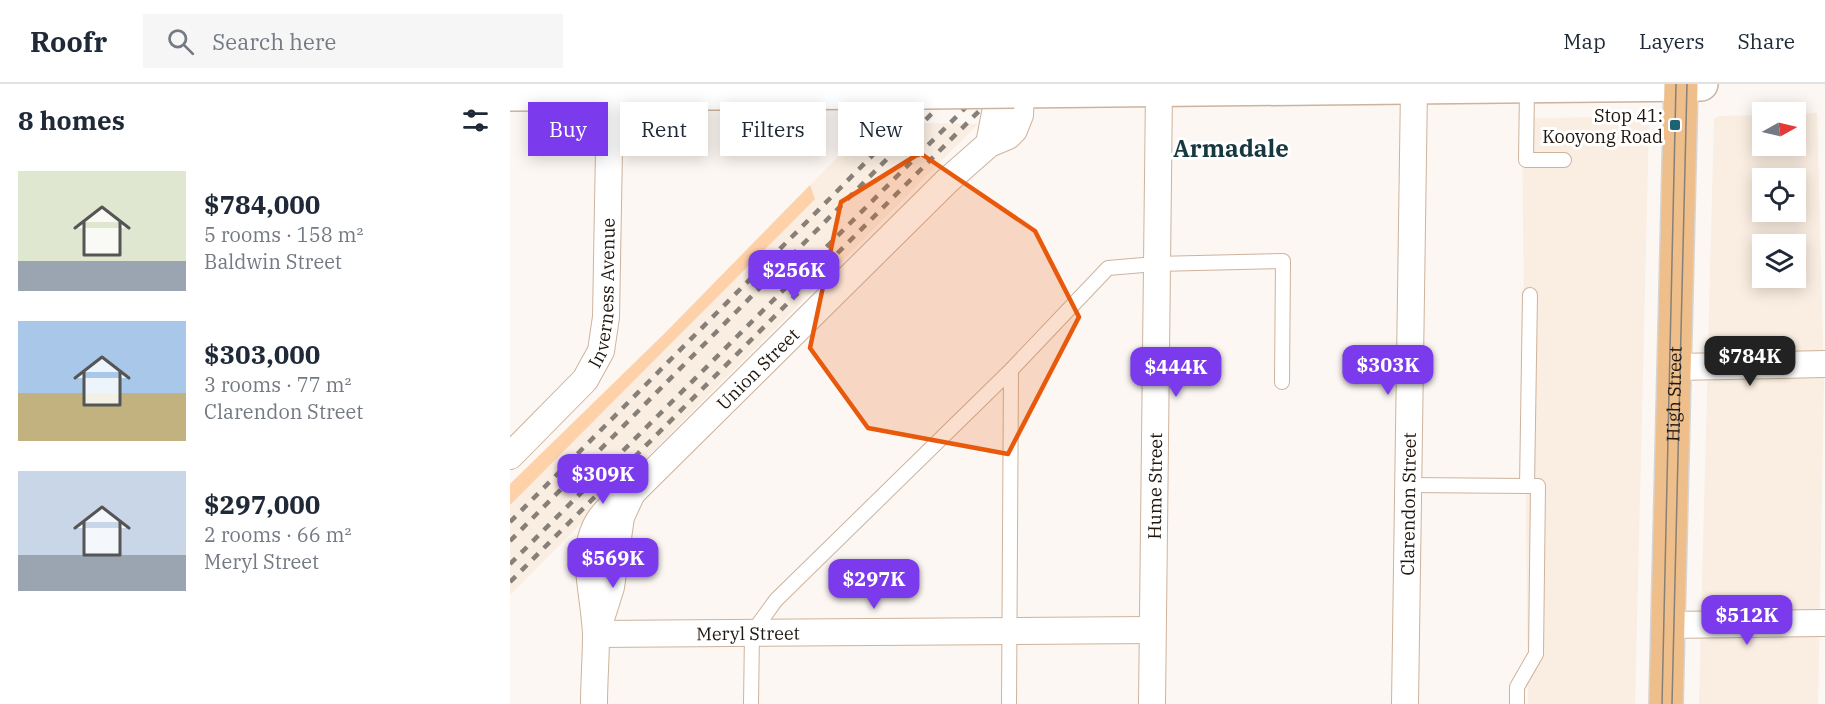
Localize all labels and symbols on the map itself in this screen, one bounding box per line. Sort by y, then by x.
north arrow [1752,102,1806,156]
place label: Stop 41: Kooyong Road [1542,104,1663,148]
marker: Stop 41: Kooyong Road [1668,118,1682,132]
district label: Armadale [1173,132,1289,164]
street label: Inverness Avenue [583,218,619,372]
pin: $256K [752,250,836,301]
street label: Union Street [711,323,804,414]
pin: $784K [1708,336,1792,387]
pin: $303K [1346,345,1430,396]
street label: High Street [1661,346,1686,442]
pin: $444K [1134,347,1218,398]
street label: Hume Street [1142,432,1167,540]
street label: Clarendon Street [1395,432,1420,576]
pin: $309K [561,454,645,505]
pin: $569K [571,538,655,589]
pin: $297K [832,559,916,610]
pin: $512K [1705,595,1789,646]
street label: Meryl Street [696,621,800,645]

